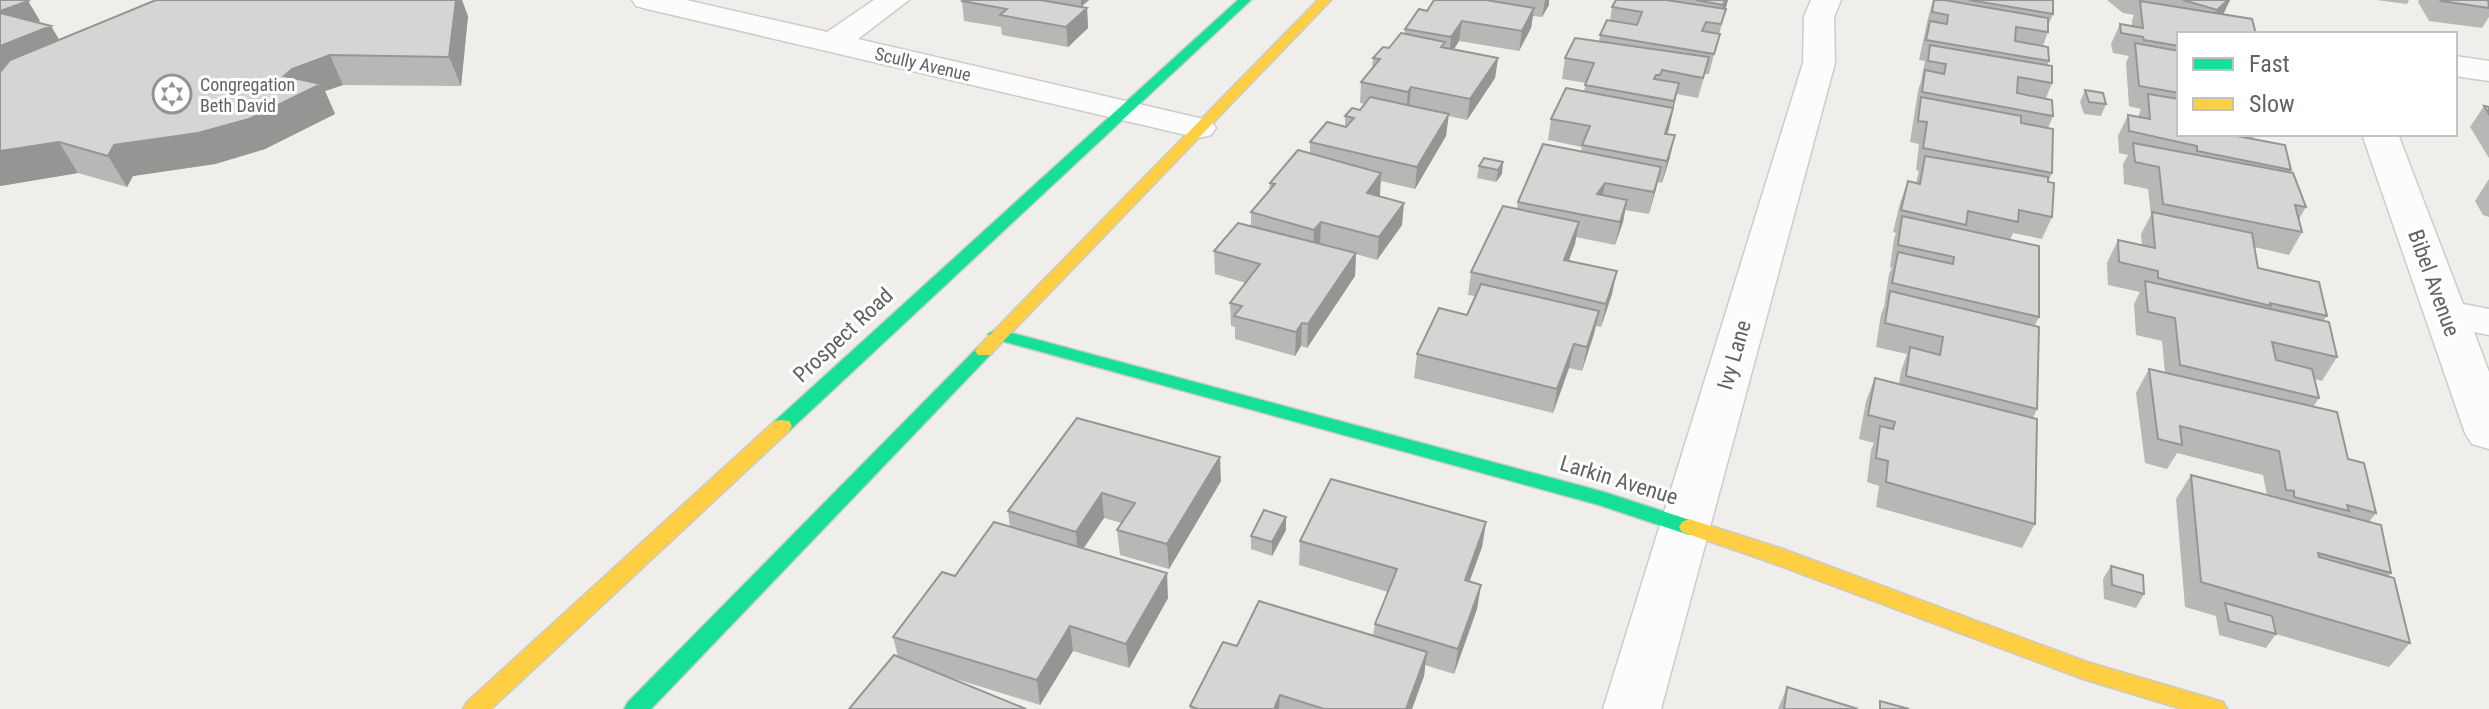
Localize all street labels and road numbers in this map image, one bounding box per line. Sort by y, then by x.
street label: Scully Avenue [873,43,973,85]
street label: Bibel Avenue [2403,226,2465,340]
street label: Prospect Road [788,283,898,387]
street label: Ivy Lane [1712,317,1756,393]
street label: Larkin Avenue [1557,450,1681,510]

